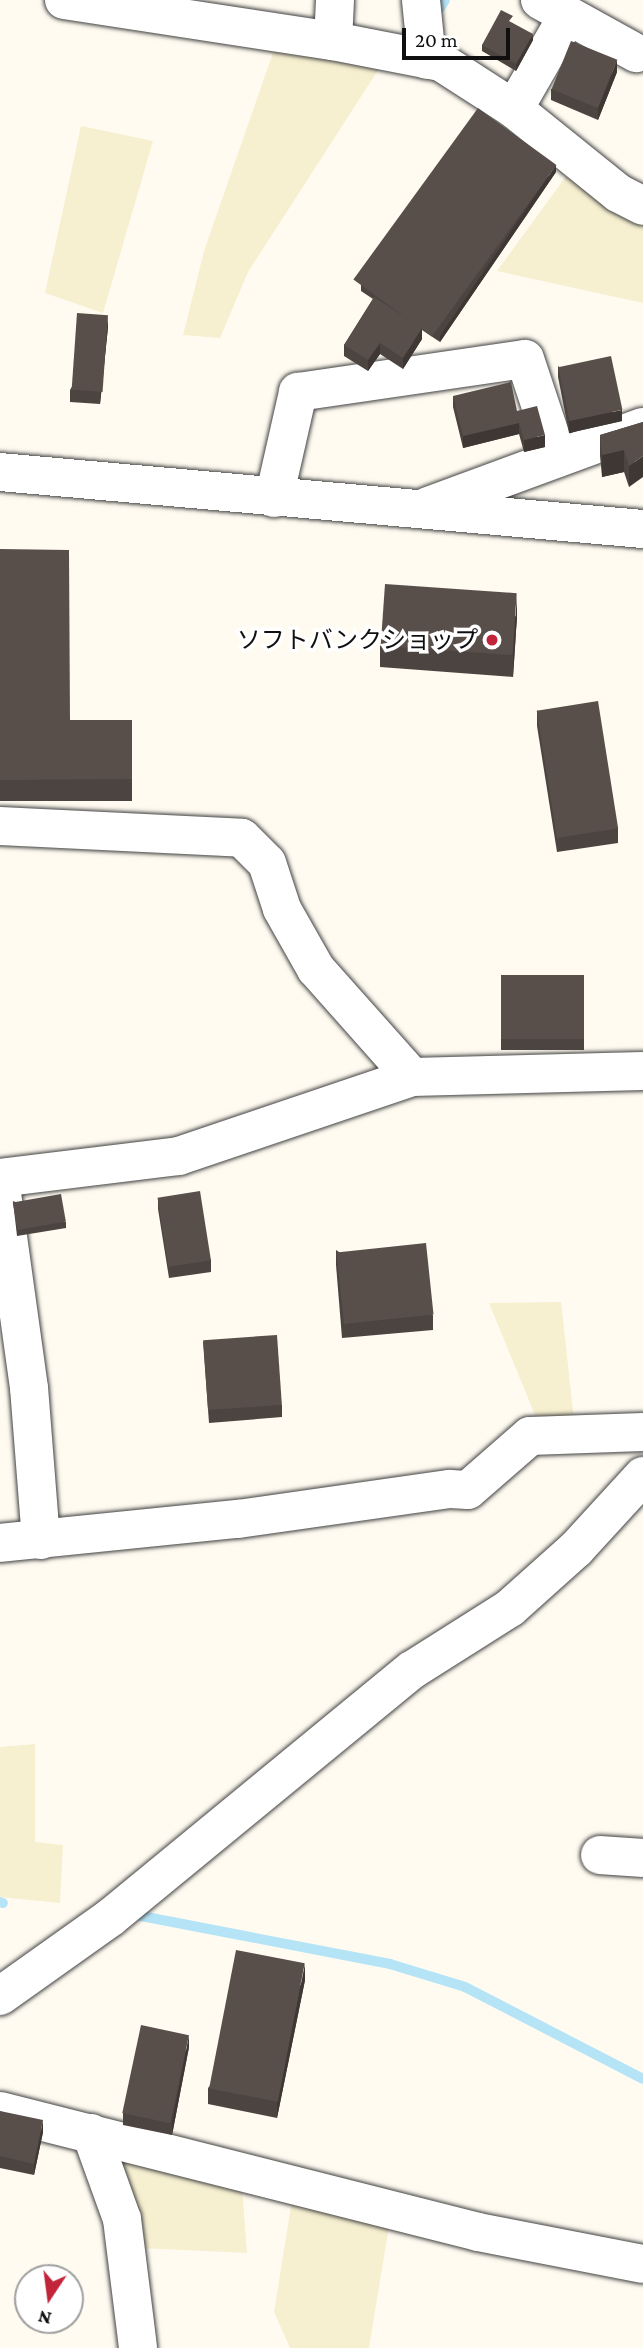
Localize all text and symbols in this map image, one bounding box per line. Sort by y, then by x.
scale bar [405,14,514,58]
text: 20 m [415,28,458,52]
place label: ソフトバンクショップ [238,626,478,654]
marker: ソフトバンクショップ [484,632,500,648]
north arrow [14,2264,84,2334]
text: N [36,2306,53,2330]

